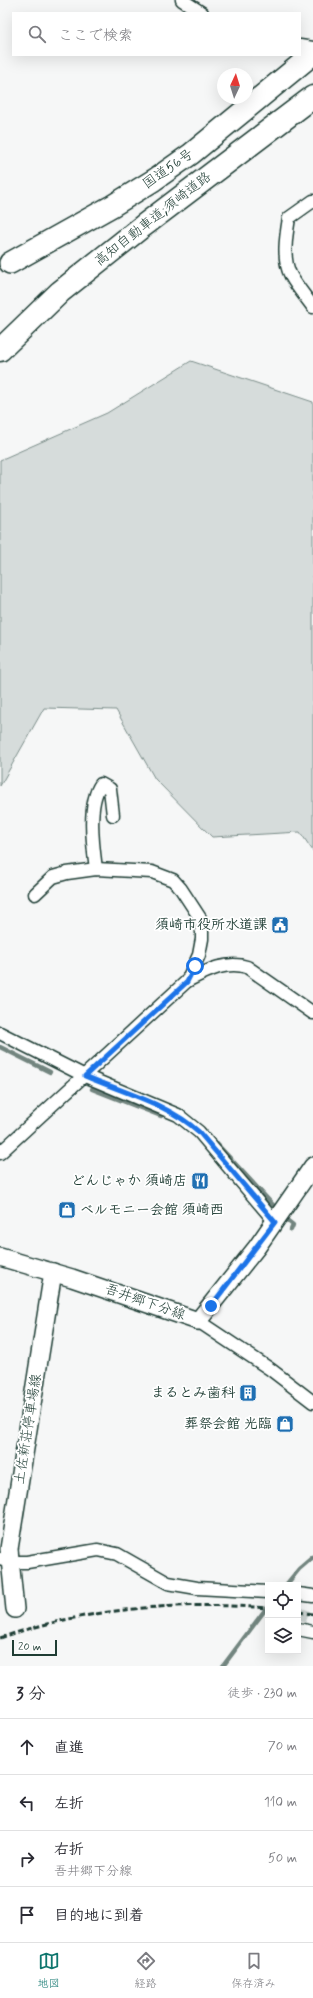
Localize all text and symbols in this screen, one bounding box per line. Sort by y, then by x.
search box [12,12,301,56]
icon: search [26,23,48,45]
text: ここで検索 [58,26,133,46]
north arrow [217,68,253,104]
street label: 国道56号 [139,145,197,193]
street label: 高知自動車道;須崎道路 [91,168,215,270]
public building icon: 須崎市役所水道課 [270,915,290,935]
place label: 須崎市役所水道課 [155,916,267,934]
route start [186,957,204,975]
restaurant icon: どんじゃか 須崎店 [190,1171,210,1191]
place label: どんじゃか 須崎店 [71,1172,187,1190]
shop icon: ベルモニー会館 須崎西 [57,1200,77,1220]
place label: ベルモニー会館 須崎西 [80,1201,224,1219]
street label: 吾井郷下分線 [102,1280,188,1324]
route end [202,1297,220,1315]
street label: 土佐新荘停車場線 [10,1372,46,1486]
building icon: まるとみ歯科 [238,1383,258,1403]
place label: まるとみ歯科 [151,1384,236,1402]
shop icon: 葬祭会館 光臨 [275,1414,295,1434]
place label: 葬祭会館 光臨 [184,1415,272,1433]
map controls [265,1582,301,1654]
button: locate [265,1582,301,1618]
button: layers [265,1618,301,1654]
scale bar [12,1638,57,1657]
text: 20 m [18,1640,41,1654]
text: 3 分 [16,1683,45,1705]
text: 徒歩 · 230 m [227,1685,297,1702]
icon: ahead [16,1736,38,1758]
text: 直進 [54,1738,84,1758]
text: 70 m [268,1738,297,1755]
icon: left [16,1792,38,1814]
text: 左折 [54,1794,84,1814]
text: 110 m [264,1794,297,1811]
text: 右折 [54,1840,84,1860]
icon: right [16,1848,38,1870]
text: 50 m [268,1850,297,1867]
text: 吾井郷下分線 [54,1863,132,1880]
icon: arrive [16,1904,38,1926]
text: 目的地に到着 [54,1906,144,1926]
tab: 地図 [38,1950,60,1991]
tab: 経路 [135,1950,157,1991]
tab: 保存済み [232,1950,276,1991]

